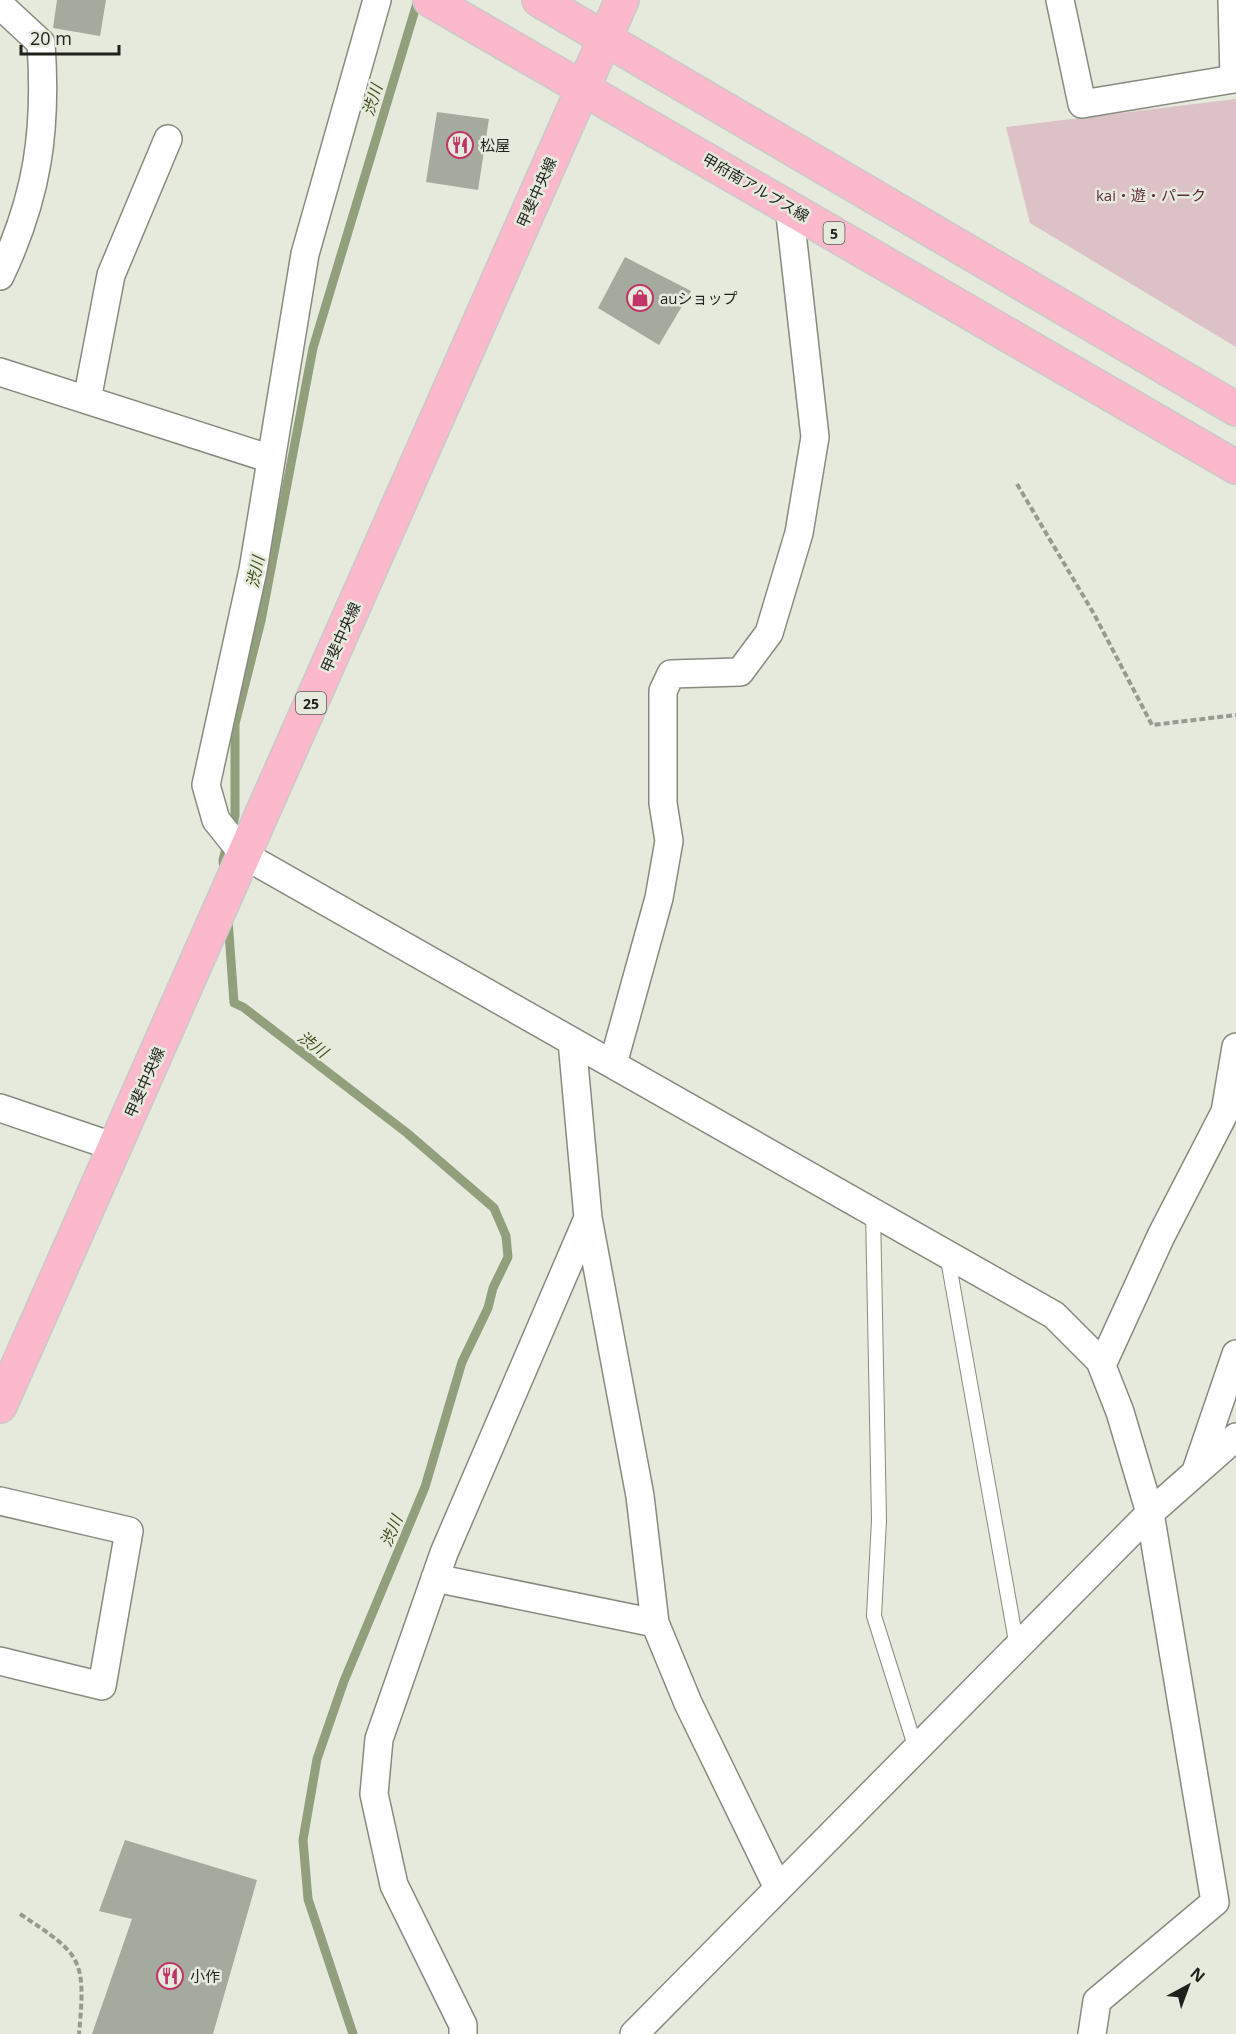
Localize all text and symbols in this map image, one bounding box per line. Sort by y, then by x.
scale bar [21,18,118,56]
text: 20 m [30,26,72,50]
water label: 渋川 [357,80,388,119]
restaurant icon: 松屋 [445,130,475,160]
place label: 松屋 [480,135,510,155]
street label: 甲府南アルプス線 [699,148,813,226]
street label: 甲斐中央線 [512,154,560,230]
park label: kai・遊・パーク [1096,185,1206,205]
road number: 5 [824,222,844,244]
shop icon: auショップ [625,283,655,313]
place label: auショップ [660,288,738,308]
water label: 渋川 [241,552,269,590]
street label: 甲斐中央線 [316,599,364,675]
road number: 25 [296,692,326,714]
water label: 渋川 [294,1026,334,1064]
street label: 甲斐中央線 [120,1044,168,1120]
water label: 渋川 [375,1510,408,1550]
north arrow [1158,1956,1218,2016]
restaurant icon: 小作 [155,1961,185,1991]
text: N [1186,1962,1210,1987]
place label: 小作 [190,1966,220,1986]

